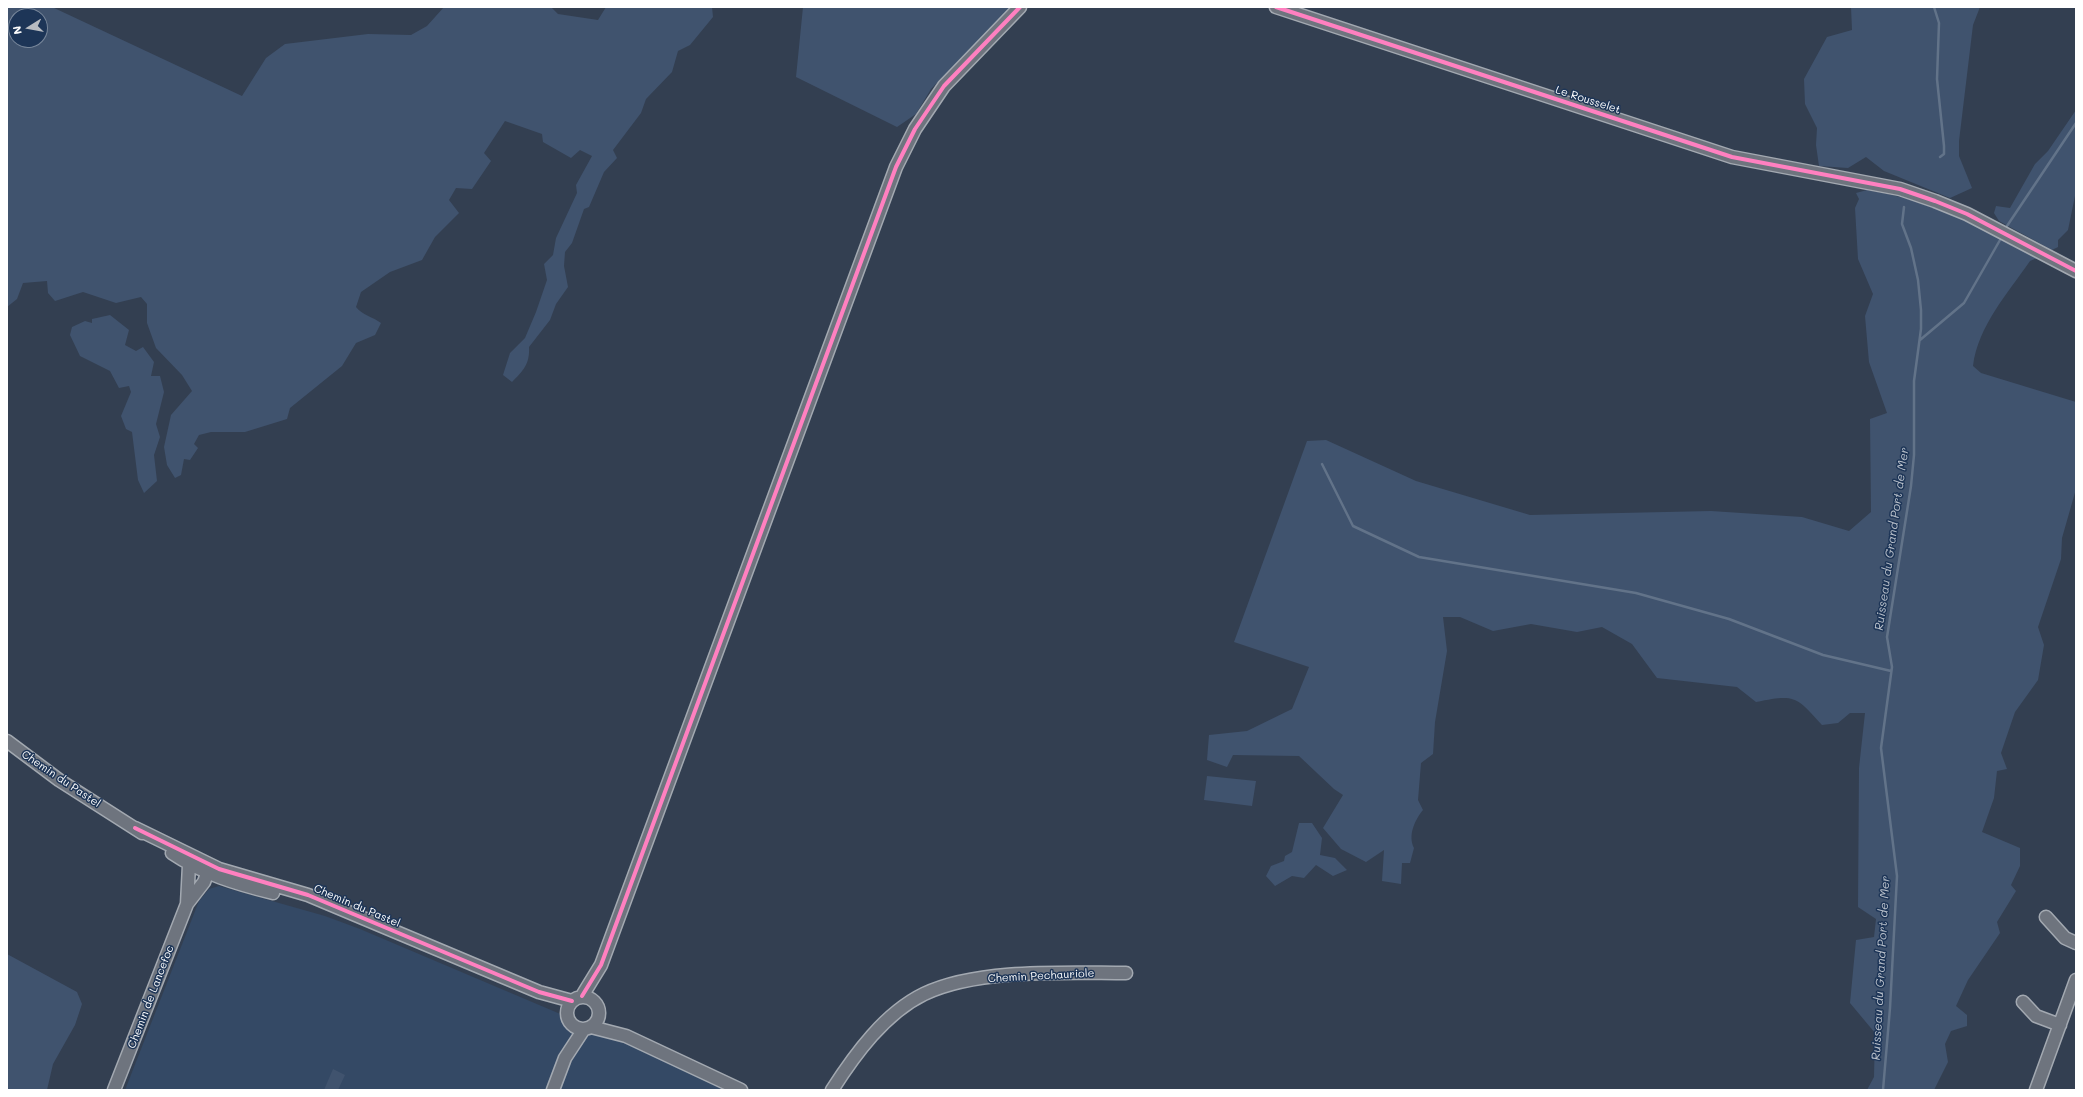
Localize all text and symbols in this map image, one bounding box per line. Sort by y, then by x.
north arrow [8,8,48,48]
text: N [9,25,25,36]
street label: Le Rousselet [1554,83,1622,117]
water label: Ruisseau du Grand Port de Mer [1872,446,1912,632]
street label: Chemin du Pastel [19,748,103,810]
water label: Ruisseau du Grand Port de Mer [1869,875,1893,1061]
street label: Chemin du Pastel [312,882,402,930]
street label: Chemin de Lancefoc [125,944,177,1050]
street label: Chemin Pechauriole [987,967,1095,985]

